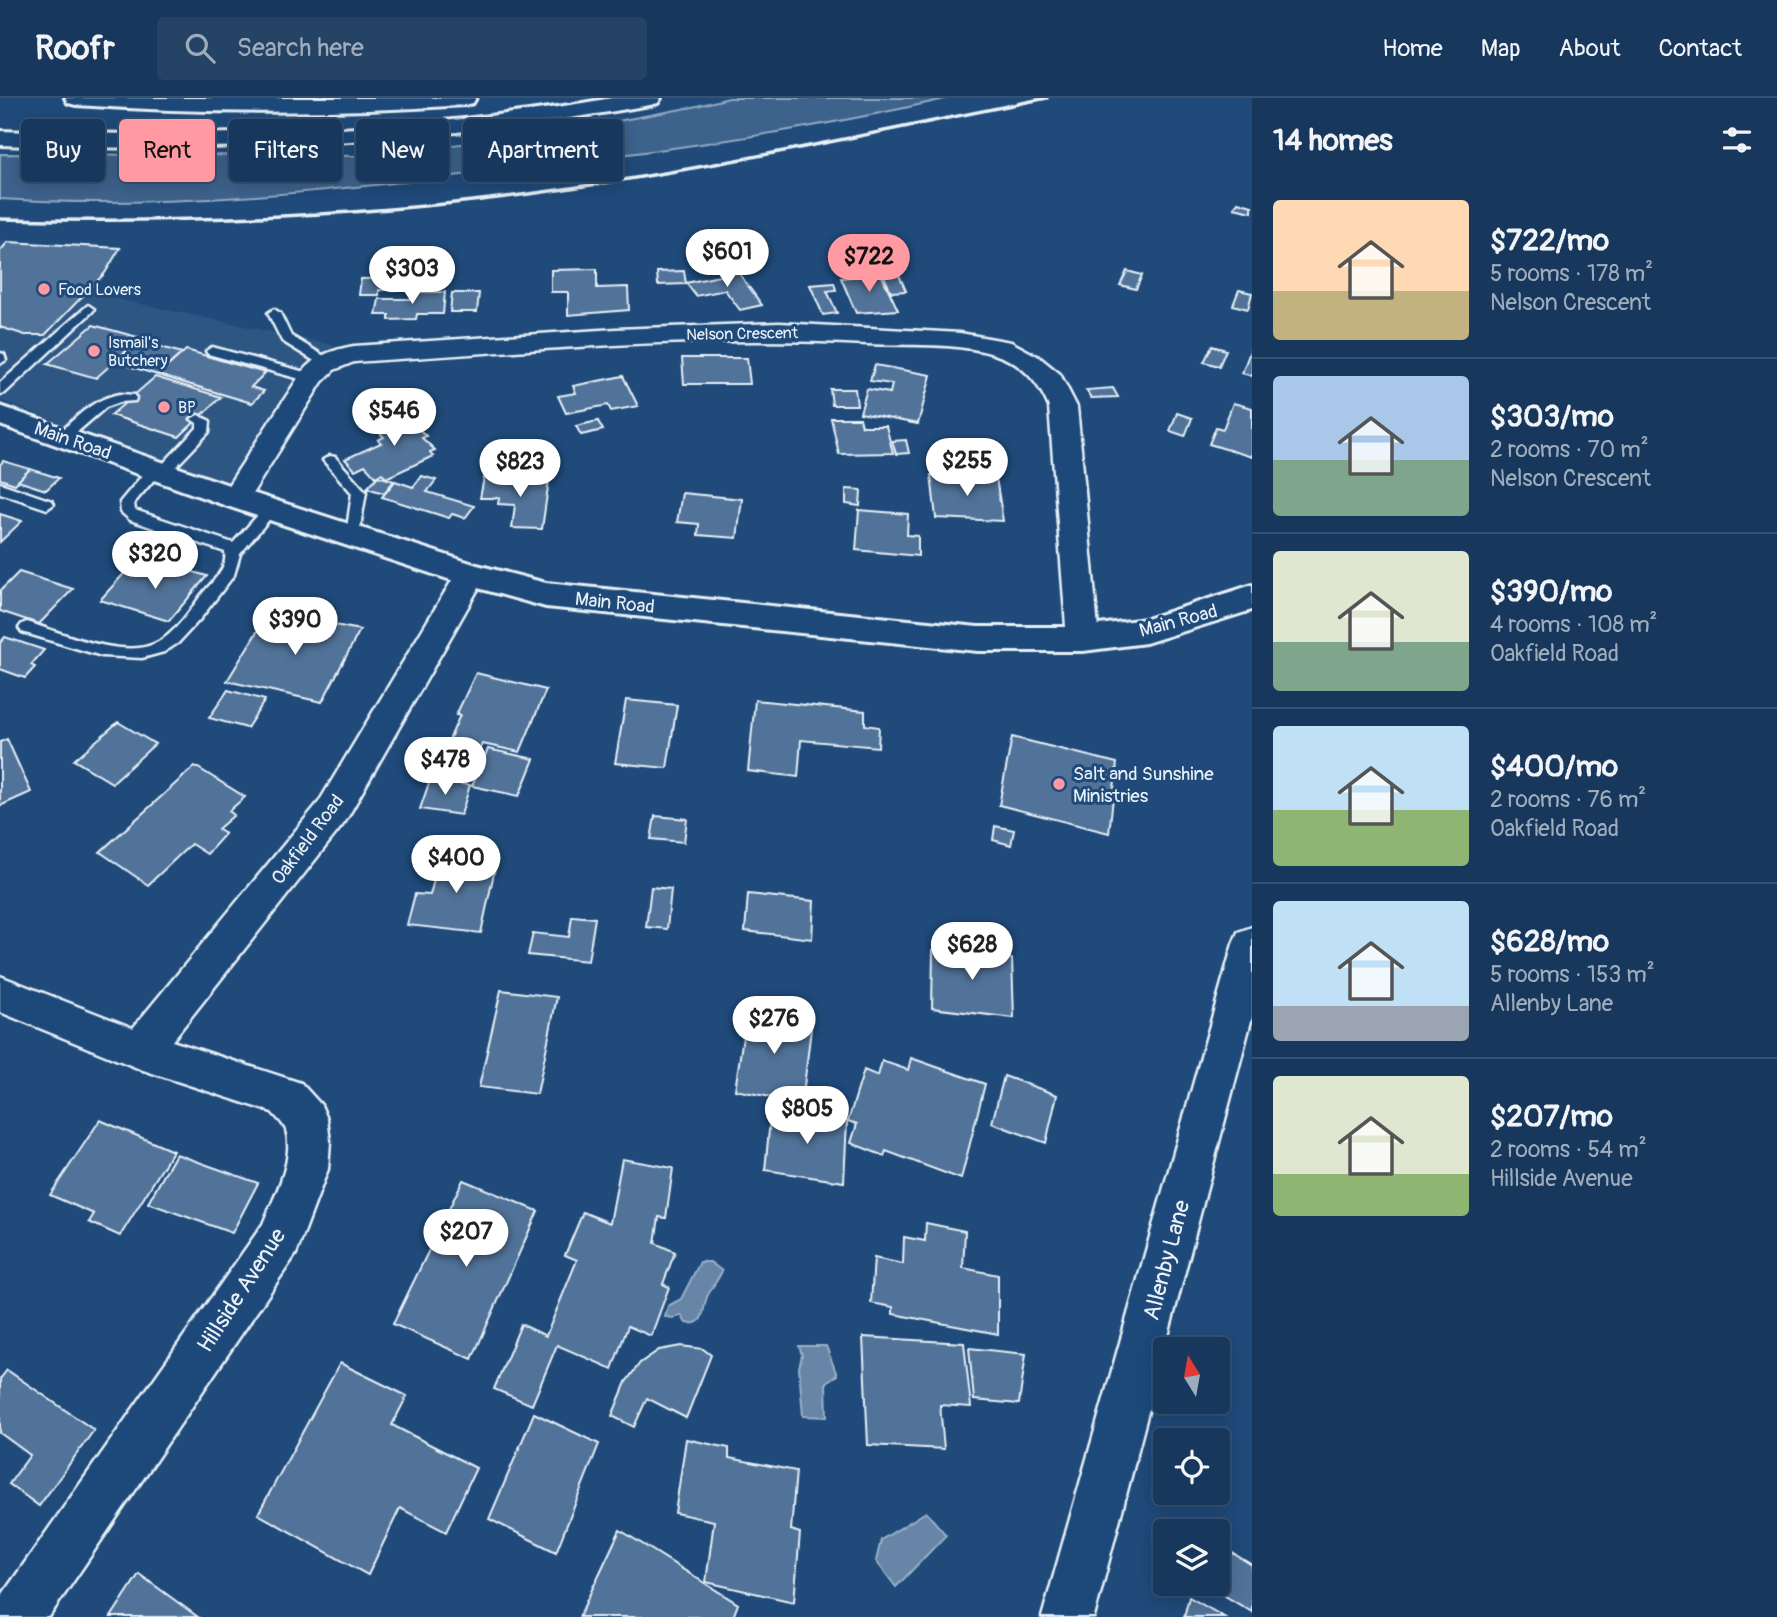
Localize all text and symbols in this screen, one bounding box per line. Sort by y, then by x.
search box [157,17,647,80]
text: Roofr [35,28,115,69]
icon: search [181,29,219,67]
text: Search here [237,32,364,64]
text: Home [1382,34,1443,63]
text: Map [1481,34,1521,63]
text: About [1559,34,1621,63]
text: Contact [1659,34,1742,63]
chip: Buy [21,119,105,182]
chip: Rent [119,119,215,182]
chip: Filters [229,119,342,182]
chip: New [356,119,449,182]
chip: Apartment [463,119,623,182]
icon: filters [1718,121,1756,159]
text: 14 homes [1273,122,1393,159]
text: $722/mo [1490,222,1609,259]
icon: home [1329,228,1413,312]
pin: $601 [686,230,768,289]
pin: $722 [828,234,910,294]
text: $601 [702,237,752,266]
text: $722 [844,242,894,271]
pin: $303 [371,246,453,306]
text: $303 [385,254,439,283]
text: 5 rooms · 178 m² [1490,259,1653,288]
place label: Food Lovers [58,280,141,300]
marker: Food Lovers [36,281,52,297]
text: Nelson Crescent [1490,288,1651,317]
street label: Nelson Crescent [686,323,799,345]
place label: Ismail's Butchery [108,333,168,371]
marker: Ismail's Butchery [86,343,102,359]
pin: $546 [353,388,435,448]
text: $546 [368,396,420,425]
place label: BP [178,398,196,418]
text: $303/mo [1490,398,1614,435]
marker: BP [156,399,172,415]
icon: home [1329,404,1413,488]
street label: Main Road [31,417,114,465]
text: 2 rooms · 70 m² [1490,435,1649,464]
pin: $255 [926,438,1008,498]
pin: $823 [479,440,561,499]
text: $255 [942,446,992,475]
text: $823 [495,447,545,476]
text: Nelson Crescent [1490,464,1651,493]
pin: $320 [114,532,196,591]
text: $320 [128,539,182,568]
text: $390/mo [1490,573,1612,610]
icon: home [1329,579,1413,663]
street label: Main Road [574,587,656,619]
pin: $390 [254,598,336,657]
street label: Main Road [1137,599,1220,643]
text: $390 [269,605,321,634]
text: 4 rooms · 108 m² [1490,610,1657,639]
text: Oakfield Road [1490,639,1619,668]
pin: $478 [404,738,486,797]
text: $478 [420,745,470,774]
text: $400/mo [1490,748,1618,785]
icon: home [1329,754,1413,838]
place label: Salt and Sunshine Ministries [1073,762,1214,808]
marker: Salt and Sunshine Ministries [1051,776,1067,792]
text: 2 rooms · 76 m² [1490,785,1646,814]
street label: Oakfield Road [266,790,349,889]
text: Oakfield Road [1490,814,1619,843]
pin: $400 [415,836,497,895]
text: $400 [427,843,485,872]
pin: $628 [931,922,1013,982]
text: $628/mo [1490,923,1609,960]
icon: home [1329,929,1413,1013]
text: $628 [947,930,997,959]
text: 5 rooms · 153 m² [1490,960,1655,989]
text: Allenby Lane [1490,989,1613,1018]
pin: $276 [733,996,815,1056]
text: $276 [749,1004,799,1033]
pin: $805 [766,1086,848,1146]
text: $805 [781,1094,833,1123]
text: $207/mo [1490,1098,1613,1135]
icon: home [1329,1104,1413,1188]
text: 2 rooms · 54 m² [1490,1135,1647,1164]
text: Hillside Avenue [1490,1164,1633,1193]
street label: Allenby Lane [1137,1196,1197,1323]
pin: $207 [425,1210,507,1269]
text: $207 [439,1217,493,1246]
street label: Hillside Avenue [190,1222,293,1358]
north arrow [1153,1337,1230,1414]
map controls [1153,1337,1230,1596]
button: locate [1153,1428,1230,1505]
button: layers [1153,1519,1230,1596]

